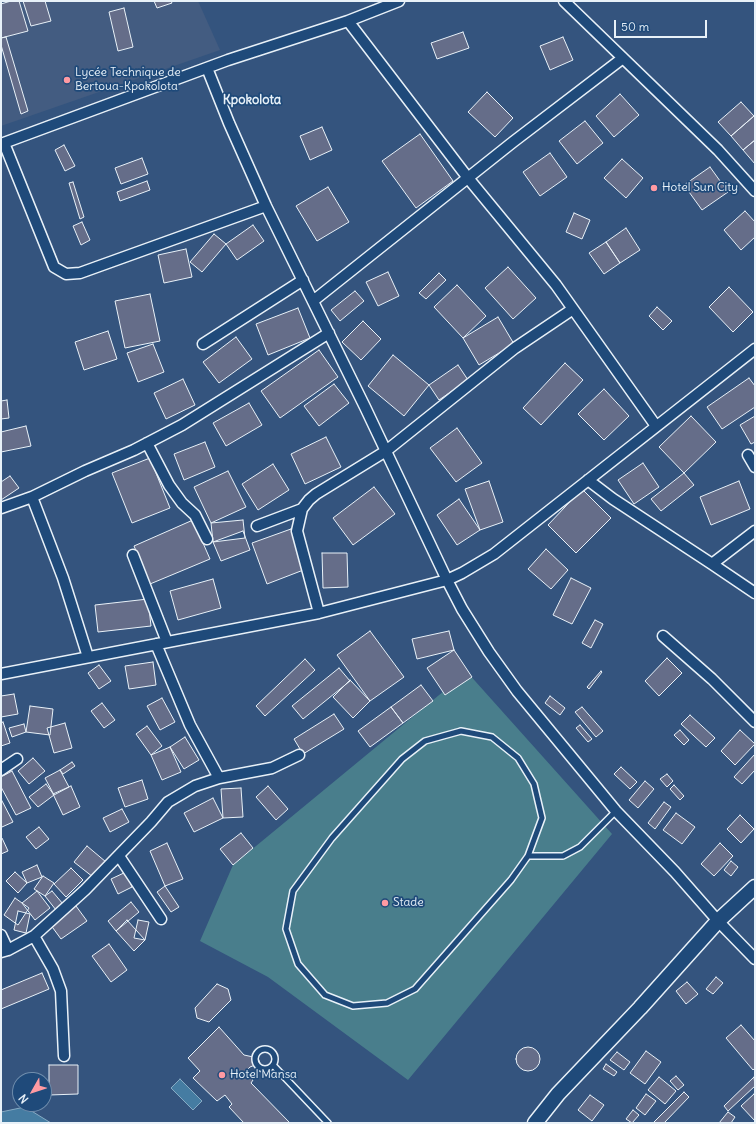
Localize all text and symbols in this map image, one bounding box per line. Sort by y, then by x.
scale bar [616,12,709,38]
text: 50 m [621,19,649,34]
place label: Lycée Technique de Bertoua-Kpokolota [75,66,181,94]
marker: Lycée Technique de Bertoua-Kpokolota [62,75,72,85]
district label: Kpokolota [223,92,281,108]
place label: Hotel Sun City [662,181,738,195]
marker: Hotel Sun City [649,183,659,193]
place label: Stade [393,896,424,910]
marker: Stade [380,898,390,908]
place label: Hotel Mansa [230,1068,297,1082]
marker: Hotel Mansa [217,1070,227,1080]
north arrow [12,1072,52,1112]
text: N [16,1092,31,1106]

